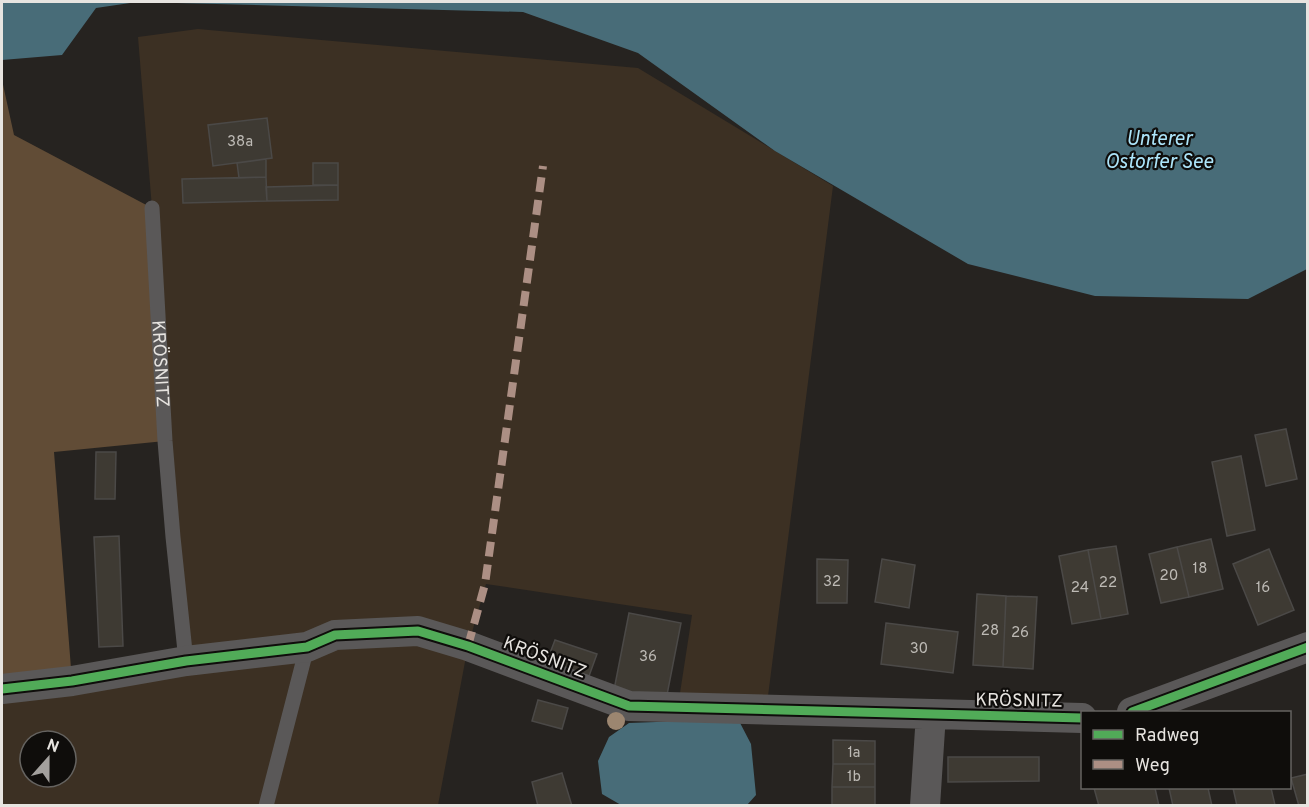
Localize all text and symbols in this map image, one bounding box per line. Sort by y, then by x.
water label: Unterer Ostorfer See [1105,127,1214,176]
house number: 38a [227,133,253,152]
street label: KRÖSNITZ [145,320,173,408]
house number: 18 [1193,560,1207,579]
house number: 20 [1160,567,1178,586]
house number: 32 [823,573,841,592]
house number: 22 [1099,574,1117,593]
house number: 24 [1071,579,1089,598]
house number: 16 [1256,579,1270,598]
house number: 28 [981,622,999,641]
house number: 26 [1011,624,1029,643]
street label: KRÖSNITZ [500,630,590,685]
house number: 30 [910,640,928,659]
house number: 36 [639,648,657,667]
street label: KRÖSNITZ [975,687,1063,714]
legend [1081,711,1291,789]
text: Radweg [1135,725,1199,748]
north arrow [18,729,78,789]
text: N [44,735,62,758]
house number: 1a [847,744,861,763]
text: Weg [1135,755,1170,778]
house number: 1b [847,768,861,787]

